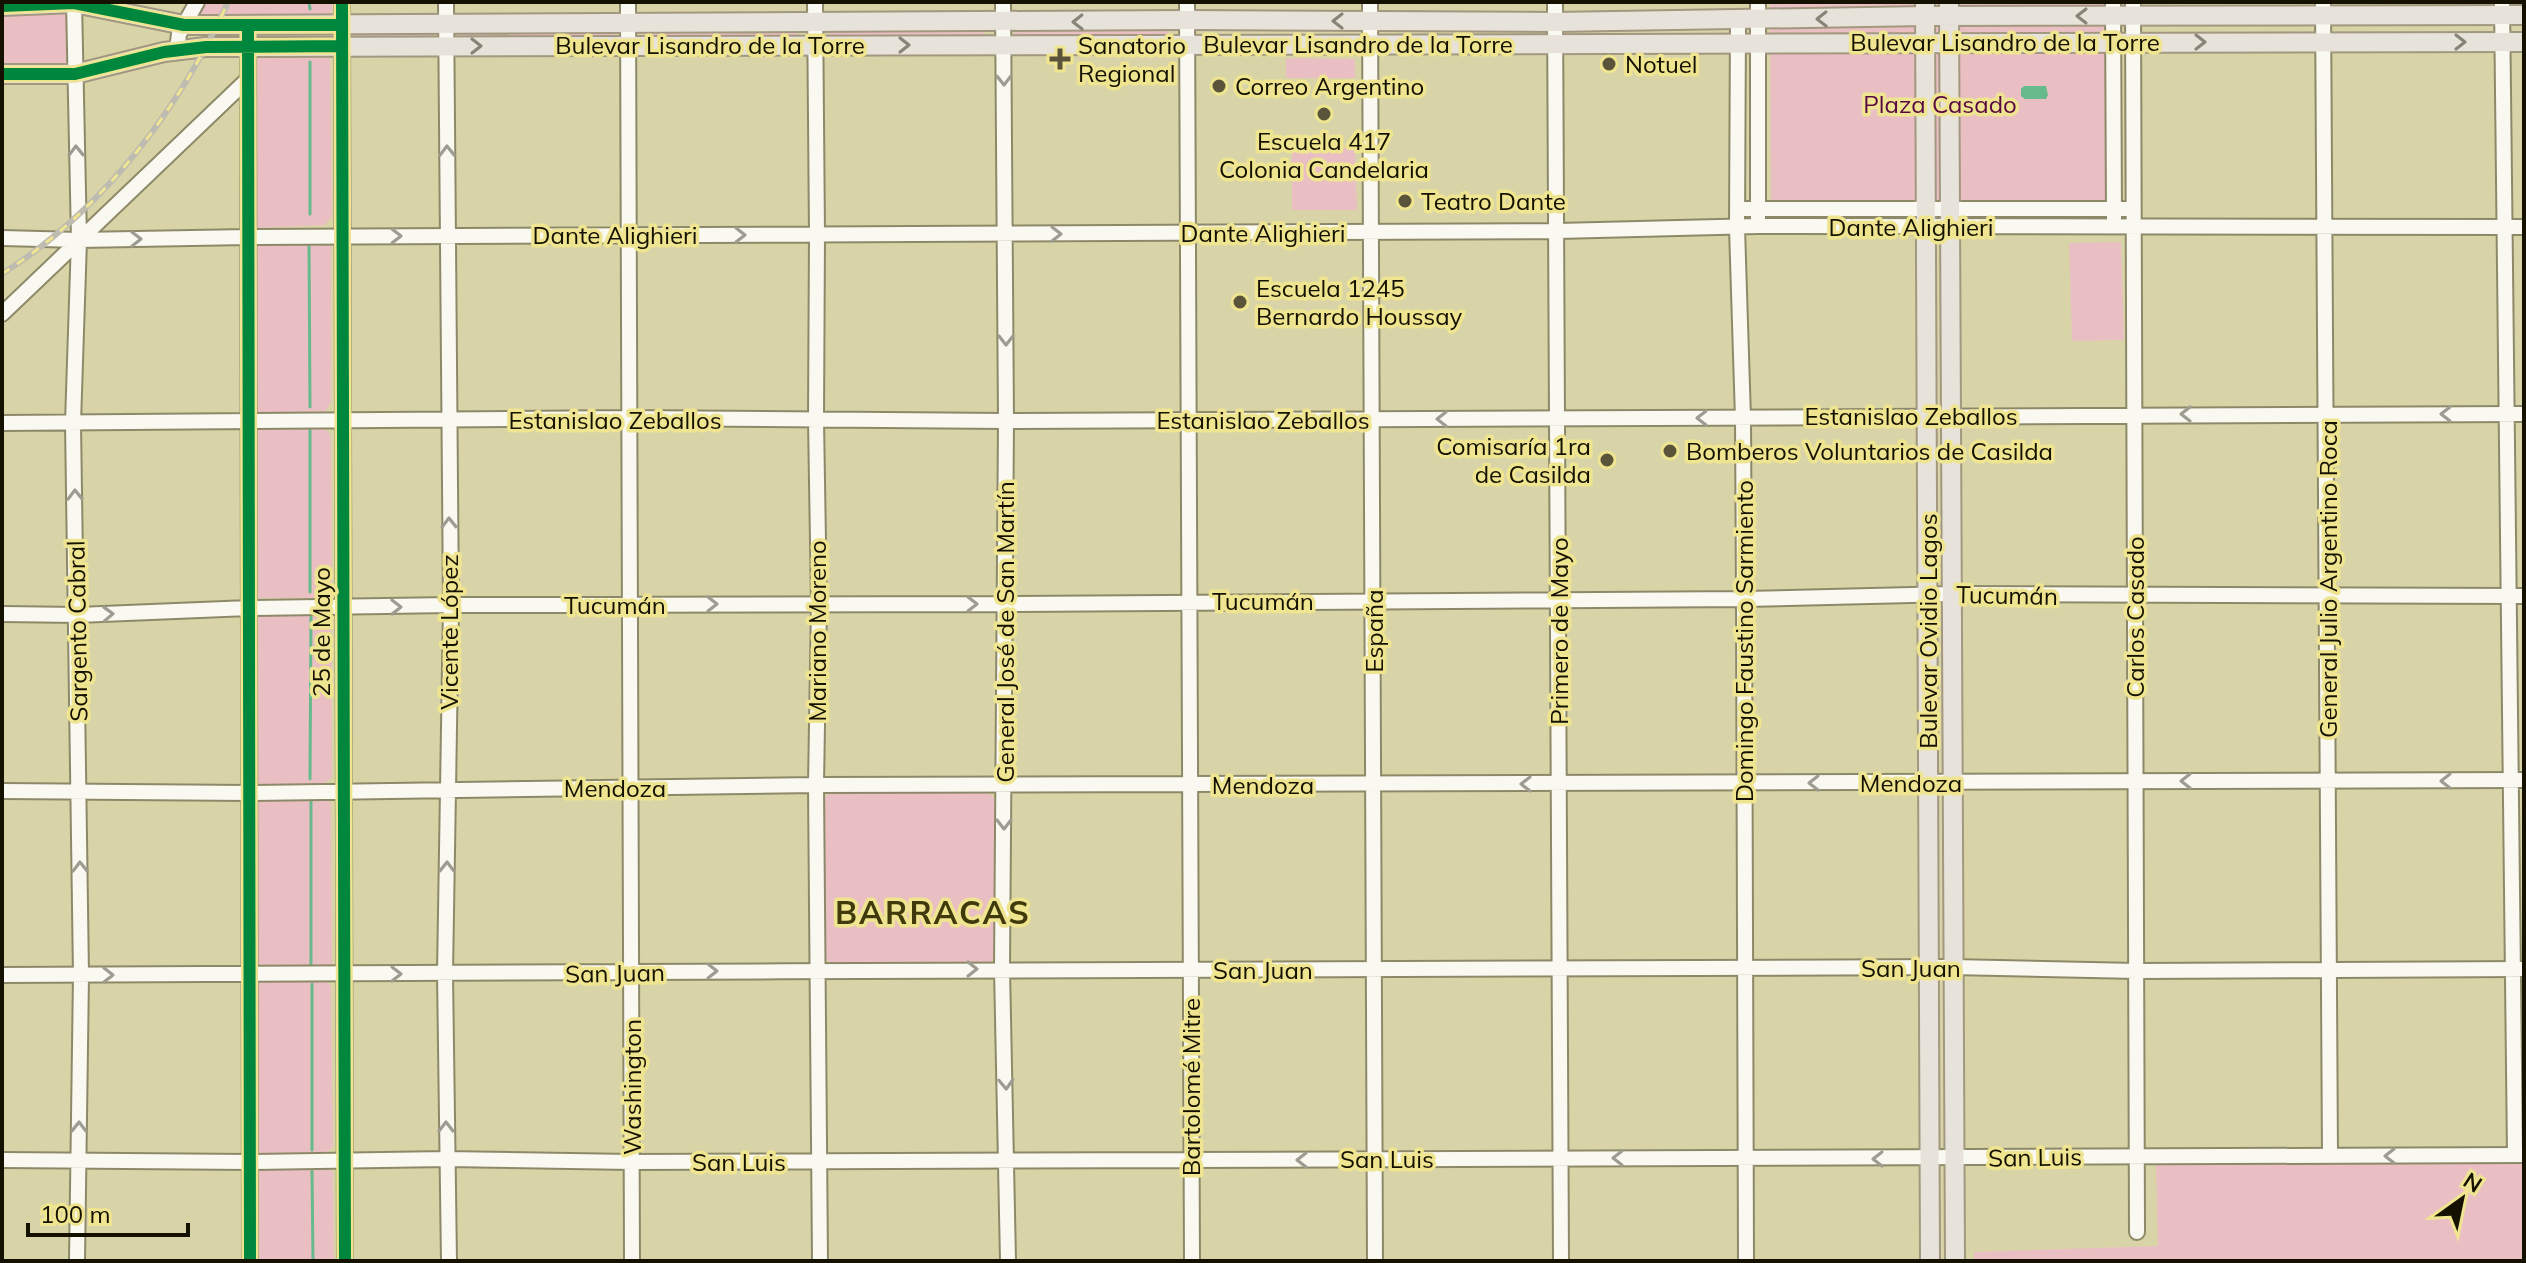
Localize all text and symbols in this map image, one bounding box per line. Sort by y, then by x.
one-way arrow [2075,7,2088,25]
one-way arrow [1815,10,1828,27]
one-way arrow [1331,12,1344,30]
one-way arrow [1071,13,1084,30]
street label: Bulevar Lisandro de la Torre [1850,27,2160,57]
street label: Bulevar Lisandro de la Torre [1203,29,1513,59]
street label: Bulevar Lisandro de la Torre [555,30,865,60]
place label: Sanatorio Regional [1078,30,1186,88]
one-way arrow [2194,33,2207,51]
one-way arrow [2454,33,2467,51]
one-way arrow [898,36,911,54]
one-way arrow [470,37,483,55]
marker: Sanatorio Regional [1049,48,1071,70]
place label: Notuel [1625,49,1698,79]
marker: Notuel [1600,55,1618,73]
place label: Correo Argentino [1235,71,1424,101]
one-way arrow [995,74,1013,87]
marker: Correo Argentino [1210,77,1228,95]
park label: Plaza Casado [1863,89,2017,119]
marker: Escuela 417 Colonia Candelaria [1315,105,1333,123]
place label: Escuela 417 Colonia Candelaria [1219,126,1429,184]
one-way arrow [67,144,85,157]
one-way arrow [439,144,456,157]
place label: Teatro Dante [1421,186,1566,216]
marker: Teatro Dante [1396,192,1414,210]
street label: Dante Alighieri [1829,212,1993,242]
street label: Dante Alighieri [1181,218,1345,248]
street label: Dante Alighieri [533,220,697,250]
one-way arrow [1050,225,1063,242]
one-way arrow [734,226,747,244]
one-way arrow [390,228,403,245]
one-way arrow [130,231,143,248]
place label: Escuela 1245 Bernardo Houssay [1256,273,1463,331]
marker: Escuela 1245 Bernardo Houssay [1231,293,1249,311]
one-way arrow [997,334,1015,347]
street label: Estanislao Zeballos [1804,401,2018,431]
street label: Estanislao Zeballos [508,405,722,435]
street label: Estanislao Zeballos [1156,405,1370,435]
one-way arrow [2179,406,2192,423]
one-way arrow [2439,406,2452,423]
one-way arrow [1695,409,1708,427]
one-way arrow [1435,410,1448,428]
street label: General Julio Argentino Roca [2313,420,2343,738]
place label: Comisaría 1ra de Casilda [1436,431,1591,489]
place label: Bomberos Voluntarios de Casilda [1686,436,2053,466]
marker: Bomberos Voluntarios de Casilda [1661,442,1679,460]
marker: Comisaría 1ra de Casilda [1598,451,1616,469]
street label: Domingo Faustino Sarmiento [1729,480,1759,802]
street label: General José de San Martín [990,481,1020,783]
one-way arrow [66,488,84,501]
street label: Bulevar Ovidio Lagos [1913,513,1943,749]
one-way arrow [441,516,458,529]
street label: Carlos Casado [2120,536,2150,698]
street label: Primero de Mayo [1544,537,1574,725]
street label: Sargento Cabral [60,540,94,722]
street label: Mariano Moreno [802,540,832,722]
street label: Vicente López [434,554,464,710]
street label: 25 de Mayo [306,567,336,697]
street label: Tucumán [1956,579,2058,611]
street label: Tucumán [1212,586,1314,616]
street label: España [1359,589,1389,673]
street label: Tucumán [564,590,666,620]
one-way arrow [706,595,719,613]
one-way arrow [966,595,979,613]
one-way arrow [390,598,403,615]
one-way arrow [102,605,115,622]
street label: Mendoza [1860,768,1962,798]
street label: Mendoza [1212,770,1314,800]
one-way arrow [2179,772,2192,790]
one-way arrow [2439,772,2452,790]
street label: Mendoza [564,773,666,803]
one-way arrow [1807,774,1820,792]
one-way arrow [1519,775,1532,793]
one-way arrow [995,818,1012,831]
one-way arrow [71,860,88,873]
one-way arrow [438,860,455,873]
district label: BARRACAS [835,892,1031,932]
street label: San Juan [1861,953,1961,983]
street label: San Juan [1213,955,1313,985]
street label: San Juan [565,957,665,989]
one-way arrow [966,960,979,978]
one-way arrow [706,963,719,980]
one-way arrow [390,965,403,983]
one-way arrow [102,966,115,984]
street label: Bartolomé Mitre [1176,998,1206,1176]
street label: Washington [617,1019,647,1155]
one-way arrow [997,1078,1014,1091]
one-way arrow [70,1120,88,1133]
one-way arrow [437,1120,455,1133]
street label: San Luis [1988,1141,2082,1173]
street label: San Luis [1340,1144,1434,1174]
street label: San Luis [692,1147,786,1177]
one-way arrow [2383,1147,2396,1165]
one-way arrow [1611,1149,1624,1167]
one-way arrow [1871,1150,1884,1167]
one-way arrow [1295,1151,1308,1169]
north arrow [2422,1159,2502,1239]
text: N [2458,1166,2487,1198]
scale bar [28,1187,188,1237]
text: 100 m [40,1199,111,1229]

